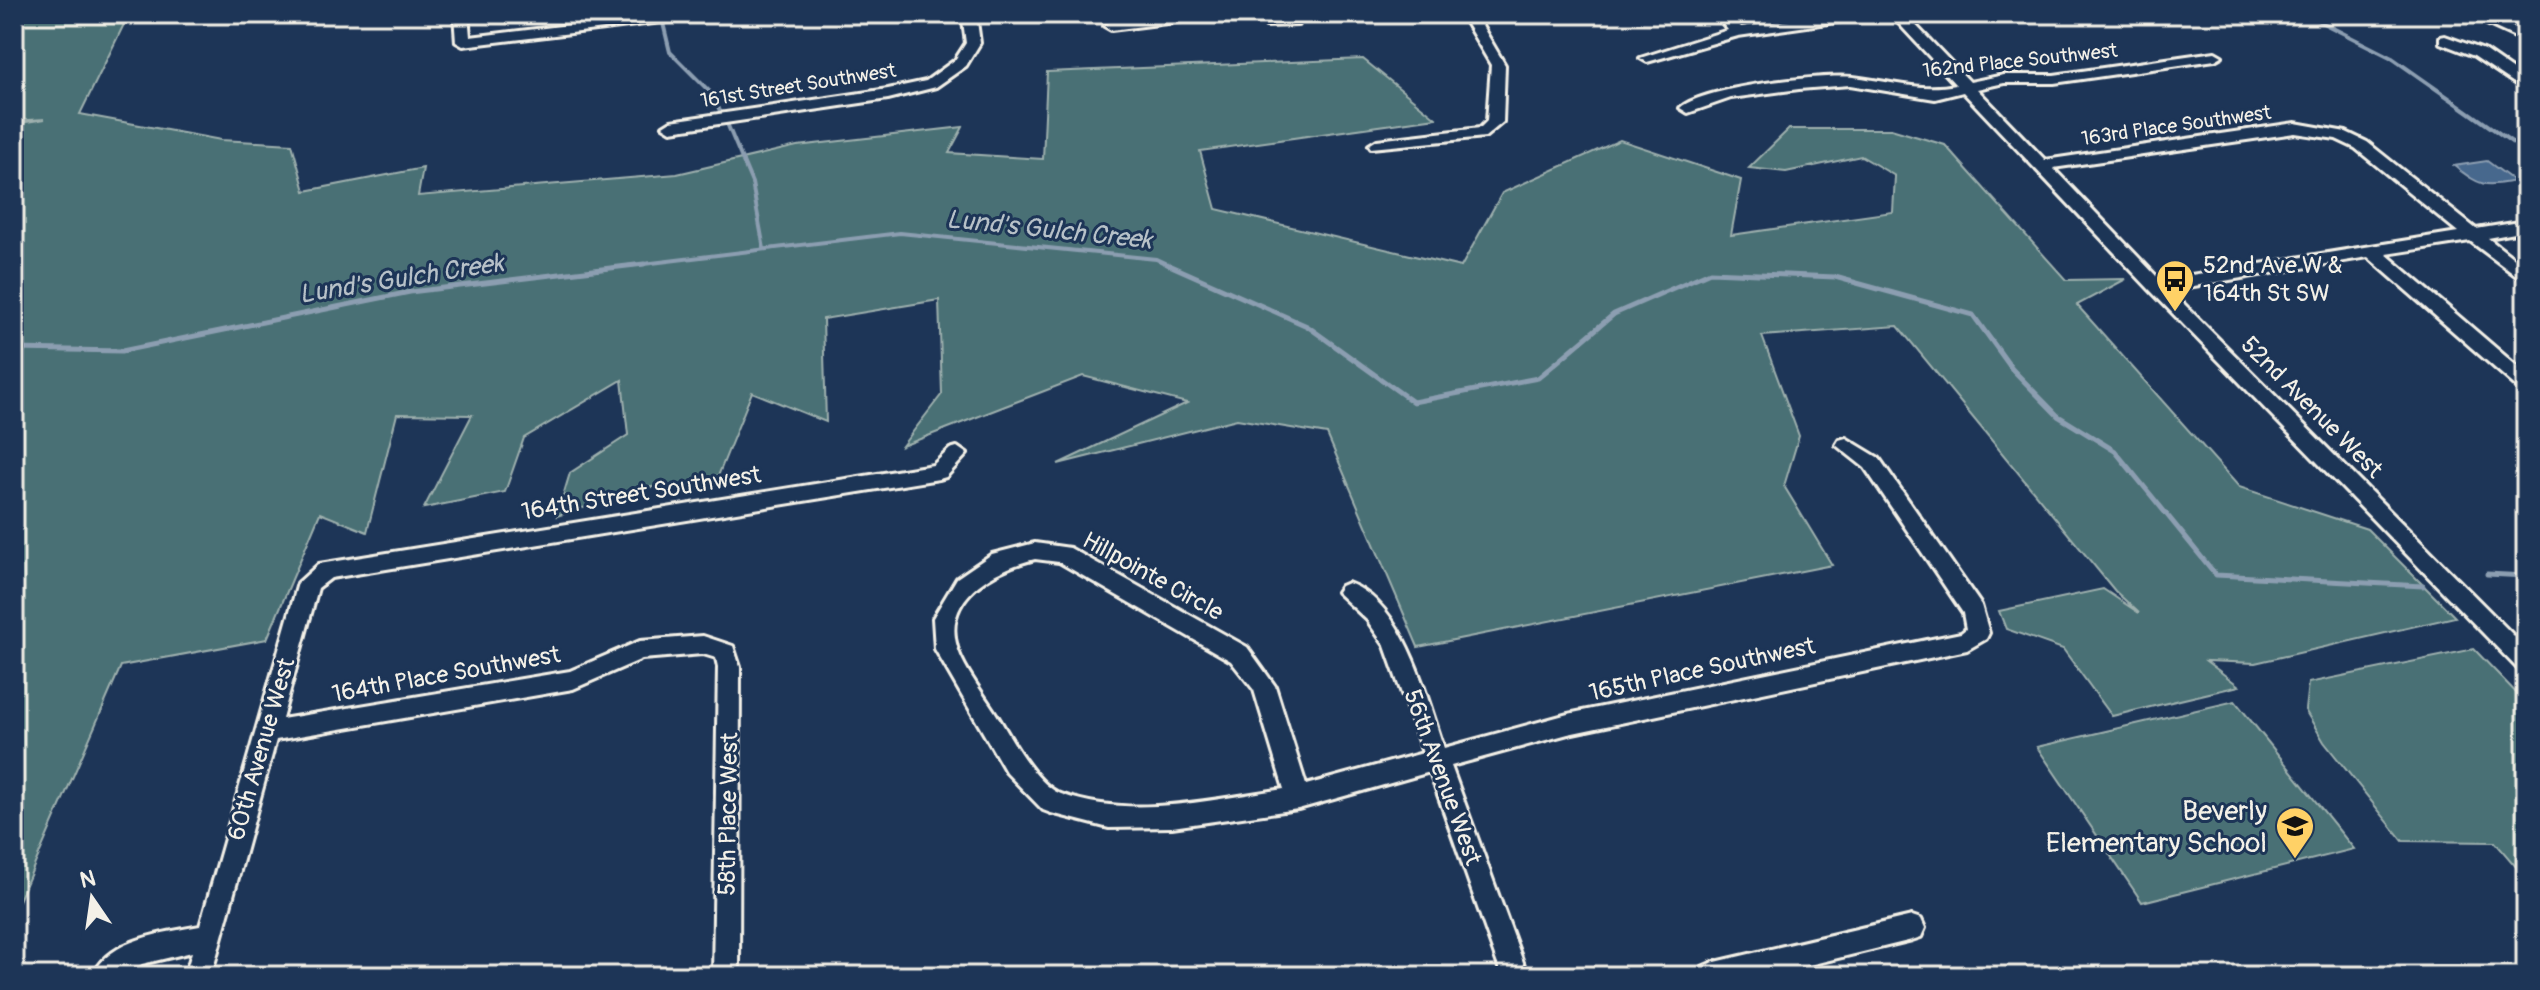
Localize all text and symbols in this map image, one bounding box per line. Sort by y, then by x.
street label: 162nd Place Southwest [1921,38,2120,83]
street label: 161st Street Southwest [699,58,898,113]
street label: 163rd Place Southwest [2080,100,2273,151]
water label: Lund's Gulch Creek [945,203,1155,257]
water label: Lund's Gulch Creek [297,247,508,311]
place label: 52nd Ave W & 164th St SW [2203,251,2343,308]
bus stop icon: 52nd Ave W & 164th St SW [2154,258,2196,313]
street label: 52nd Avenue West [2235,330,2389,485]
street label: 164th Street Southwest [519,460,763,527]
street label: Hillpointe Circle [1077,526,1228,627]
street label: 165th Place Southwest [1587,631,1818,708]
street label: 164th Place Southwest [330,640,563,709]
street label: 60th Avenue West [222,654,301,844]
street label: 56th Avenue West [1397,685,1488,869]
street label: 58th Place West [713,732,744,896]
place label: Beverly Elementary School [2046,794,2267,861]
school or university icon: Beverly Elementary School [2274,805,2316,860]
north arrow [52,858,132,938]
text: N [77,864,98,895]

